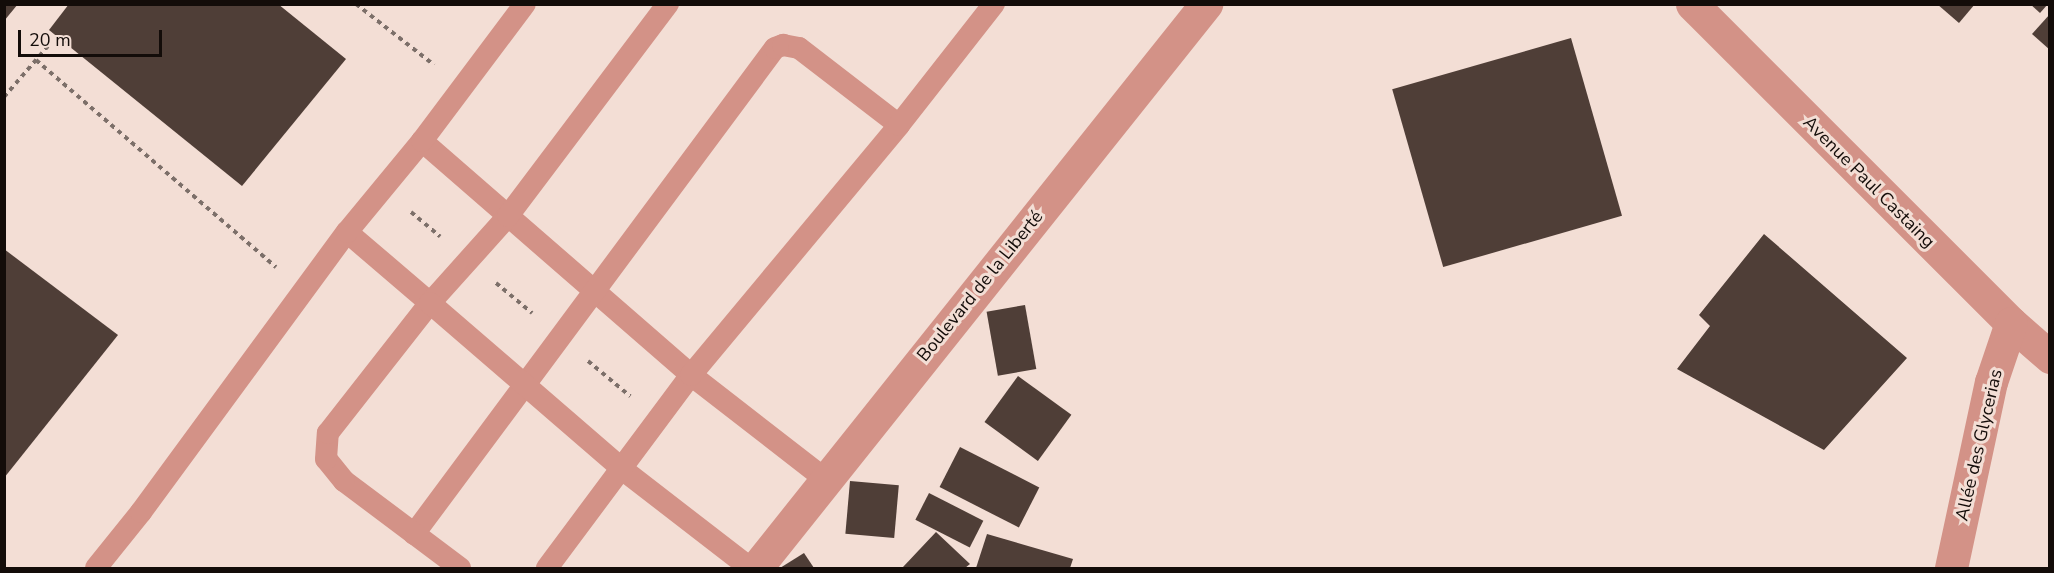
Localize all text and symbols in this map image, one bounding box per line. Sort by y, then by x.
scale bar [21,18,165,56]
text: 20 m [29,28,71,52]
street label: Avenue Paul Castaing [1799,112,1939,252]
street label: Boulevard de la Liberté [912,206,1048,366]
street label: Allée des Glycerias [1951,367,2007,523]

